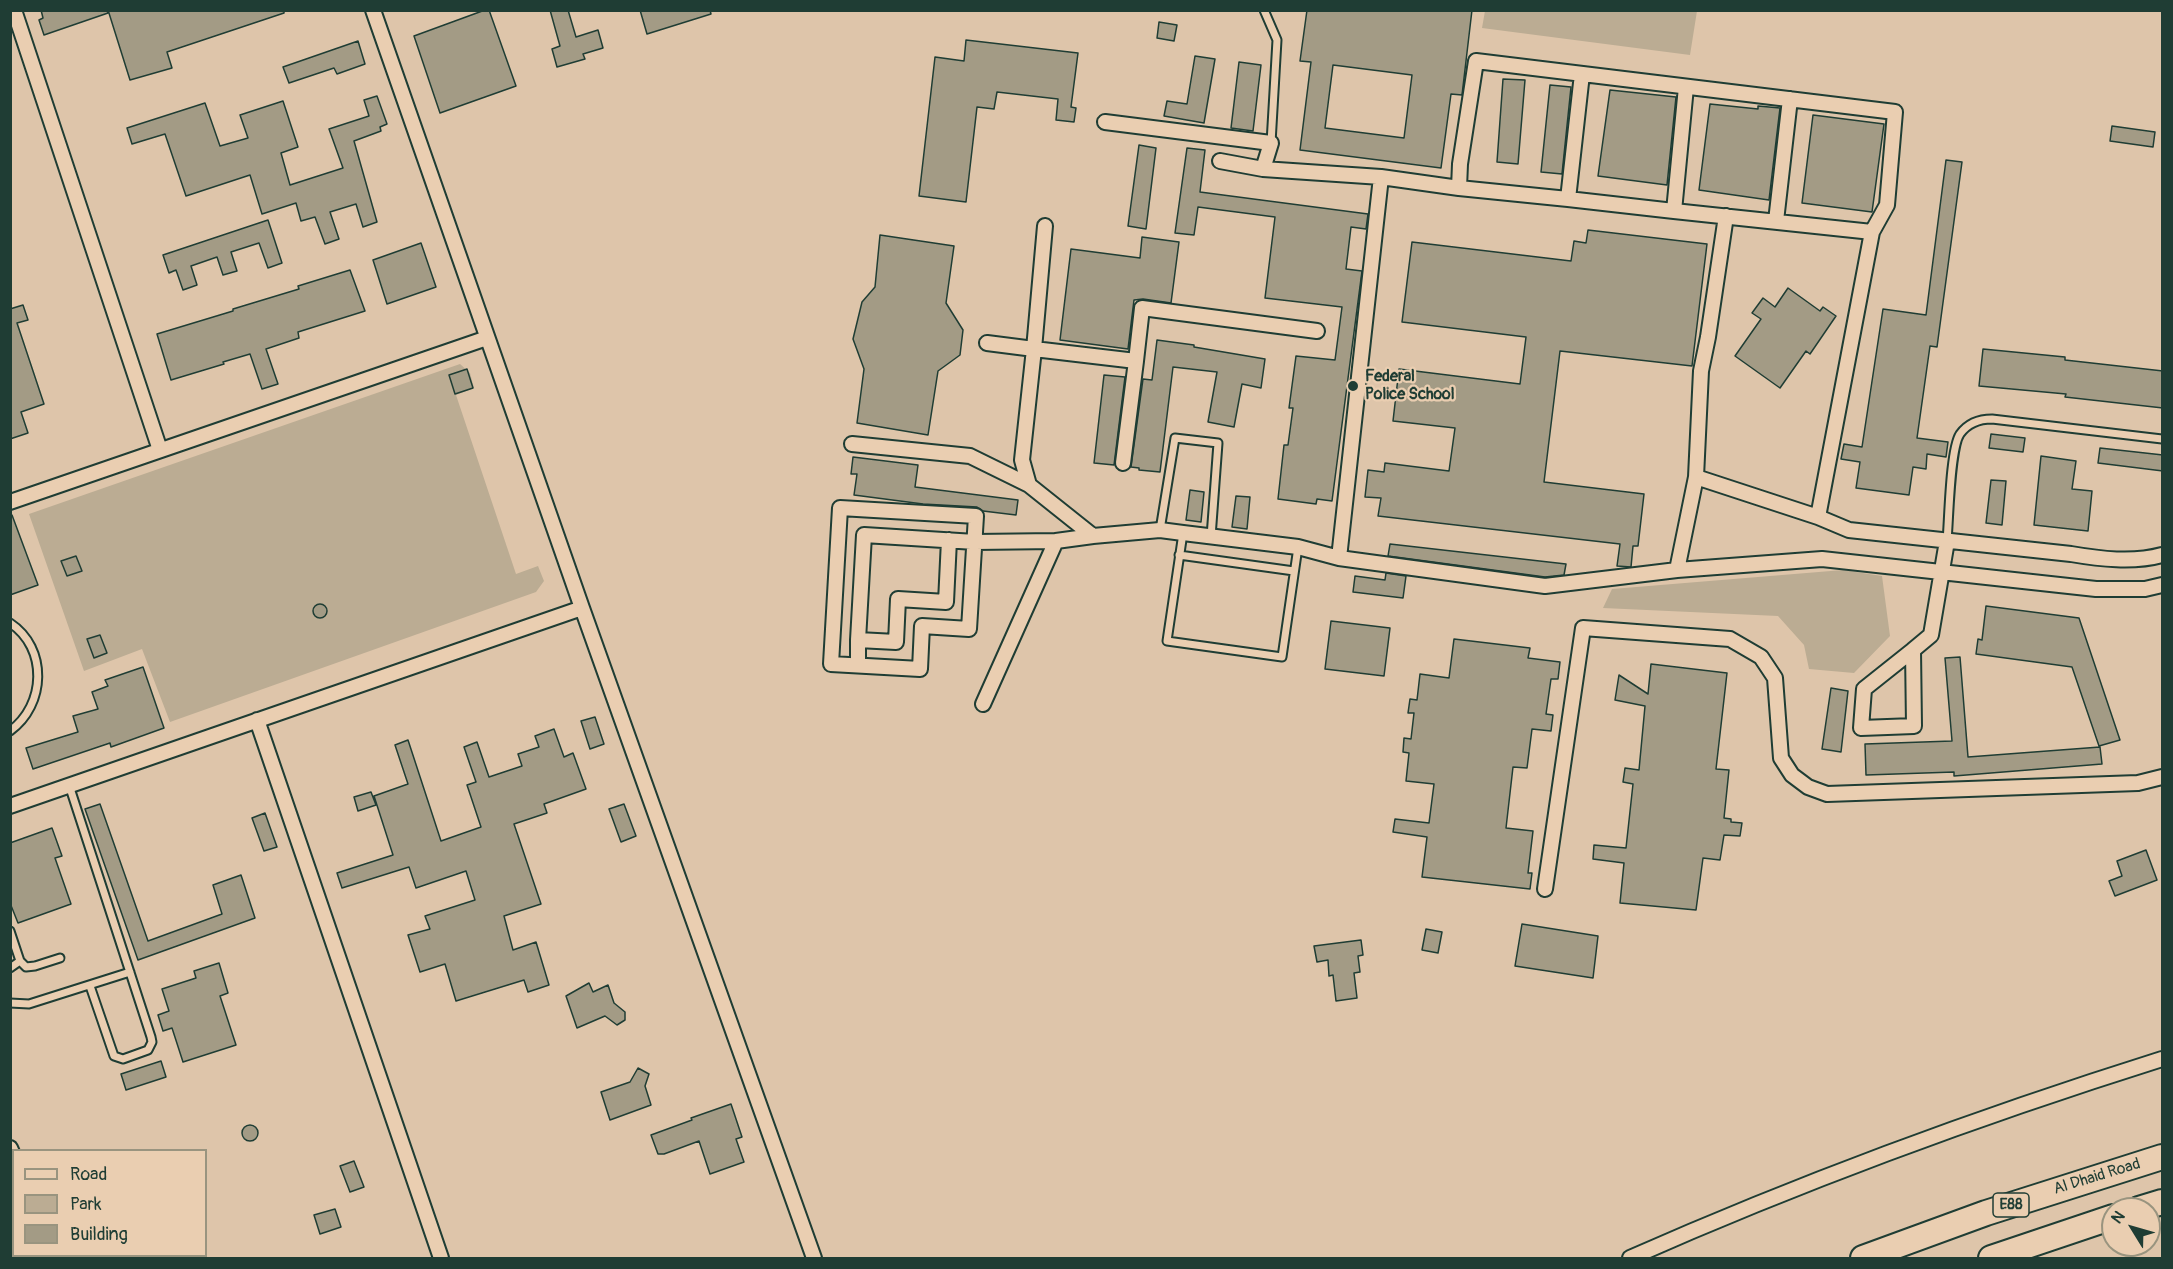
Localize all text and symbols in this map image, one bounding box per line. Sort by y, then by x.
place label: Federal Police School [1365,367,1455,405]
marker: Federal Police School [1346,379,1360,393]
legend [12,1149,207,1257]
street label: Al Dhaid Road [2051,1155,2143,1199]
text: Road [70,1163,107,1186]
text: Park [70,1193,102,1216]
road number: E88 [1993,1193,2029,1217]
north arrow [2101,1197,2161,1257]
text: N [2107,1207,2129,1228]
text: Building [70,1223,128,1246]

